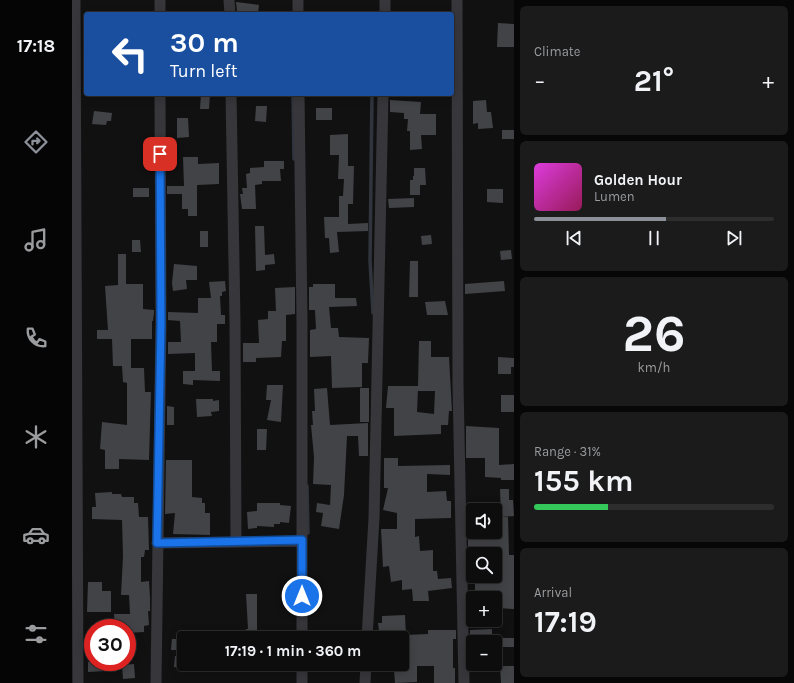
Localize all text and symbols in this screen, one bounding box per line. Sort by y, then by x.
text: 30 m [170,26,239,59]
icon: left [104,28,156,80]
text: 17:18 [17,35,55,57]
text: Climate [534,44,580,59]
text: Turn left [170,60,238,82]
text: 21° [634,63,674,99]
text: − [534,68,546,94]
text: + [762,68,774,94]
icon: directions [22,128,50,156]
pin [143,137,177,171]
icon: arrive [149,143,171,165]
text: Golden Hour [594,171,682,189]
text: Lumen [594,189,635,204]
icon: music [22,226,50,254]
icon: previous [563,227,585,249]
icon: pause [643,227,665,249]
icon: next [723,227,745,249]
text: 26 [622,303,686,364]
icon: phone [22,324,50,352]
text: km/h [638,360,670,375]
icon: climate [22,423,50,451]
text: Range · 31% [534,444,601,459]
text: 155 km [534,463,633,499]
map controls [466,503,502,671]
button: sound [466,503,502,539]
icon: car [22,521,50,549]
button: search [466,547,502,583]
position arrow [281,575,323,617]
text: Arrival [534,585,572,600]
button: + [466,591,502,627]
text: 17:19 [534,604,597,640]
speed limit sign: 30 [84,619,136,671]
icon: filters [22,620,50,648]
button: − [466,635,502,671]
text: 17:19 · 1 min · 360 m [225,642,361,660]

